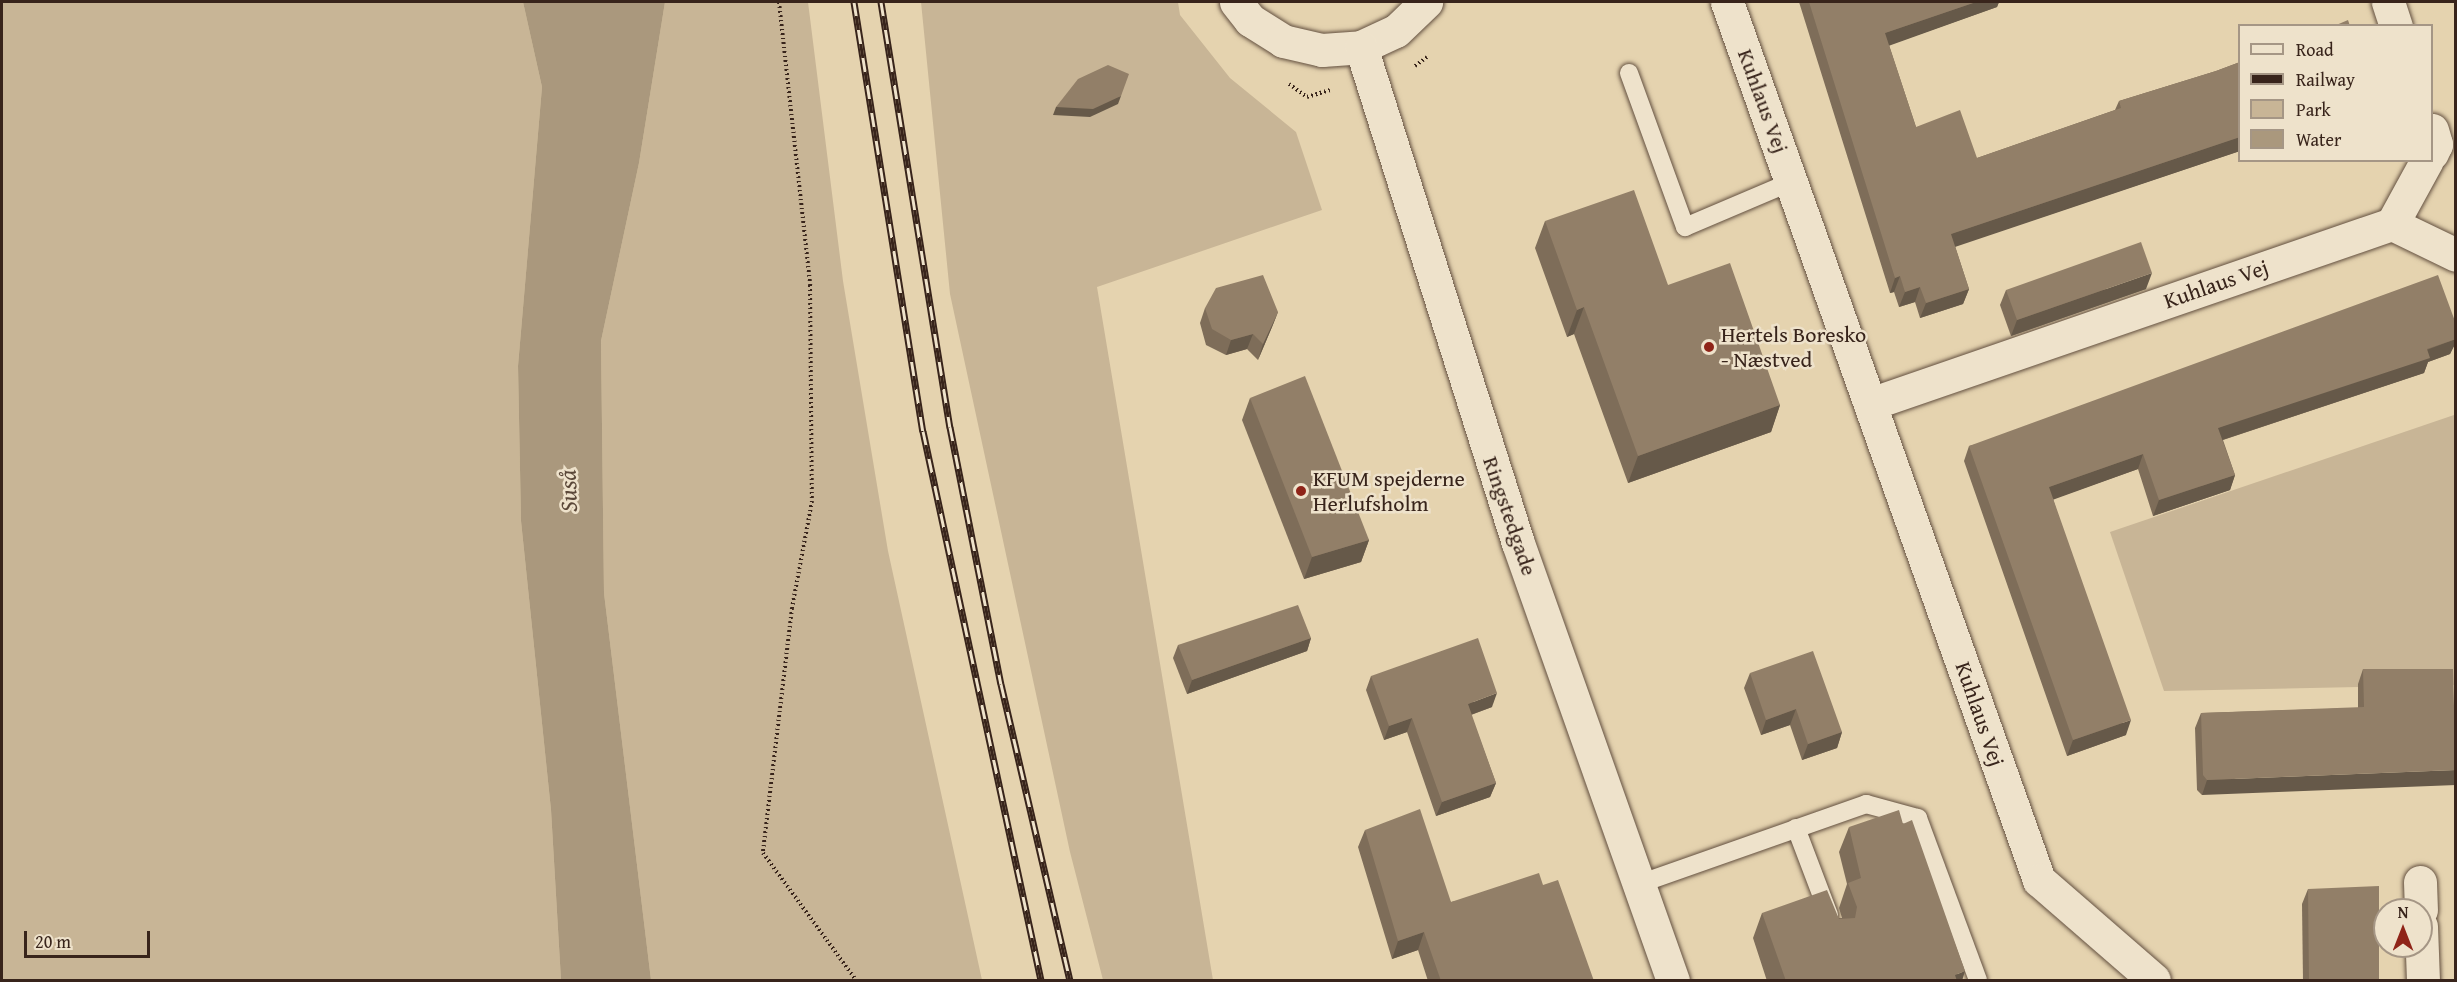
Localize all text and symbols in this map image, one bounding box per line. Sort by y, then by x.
legend [2238,24,2433,162]
text: Road [2296,36,2334,63]
street label: Kuhlaus Vej [1732,45,1794,157]
text: Railway [2296,66,2355,93]
text: Park [2296,96,2331,123]
text: Water [2296,126,2341,153]
street label: Kuhlaus Vej [2160,254,2272,314]
place label: Hertels Boresko - Næstved [1721,321,1866,372]
marker: Hertels Boresko - Næstved [1702,340,1716,354]
street label: Ringstedgade [1477,453,1543,579]
place label: KFUM spejderne Herlufsholm [1313,465,1465,516]
water label: Suså [553,469,583,513]
marker: KFUM spejderne Herlufsholm [1294,484,1308,498]
street label: Kuhlaus Vej [1950,658,2010,770]
north arrow [2373,898,2433,958]
text: N [2398,900,2408,924]
scale bar [27,919,153,957]
text: 20 m [35,928,71,955]

